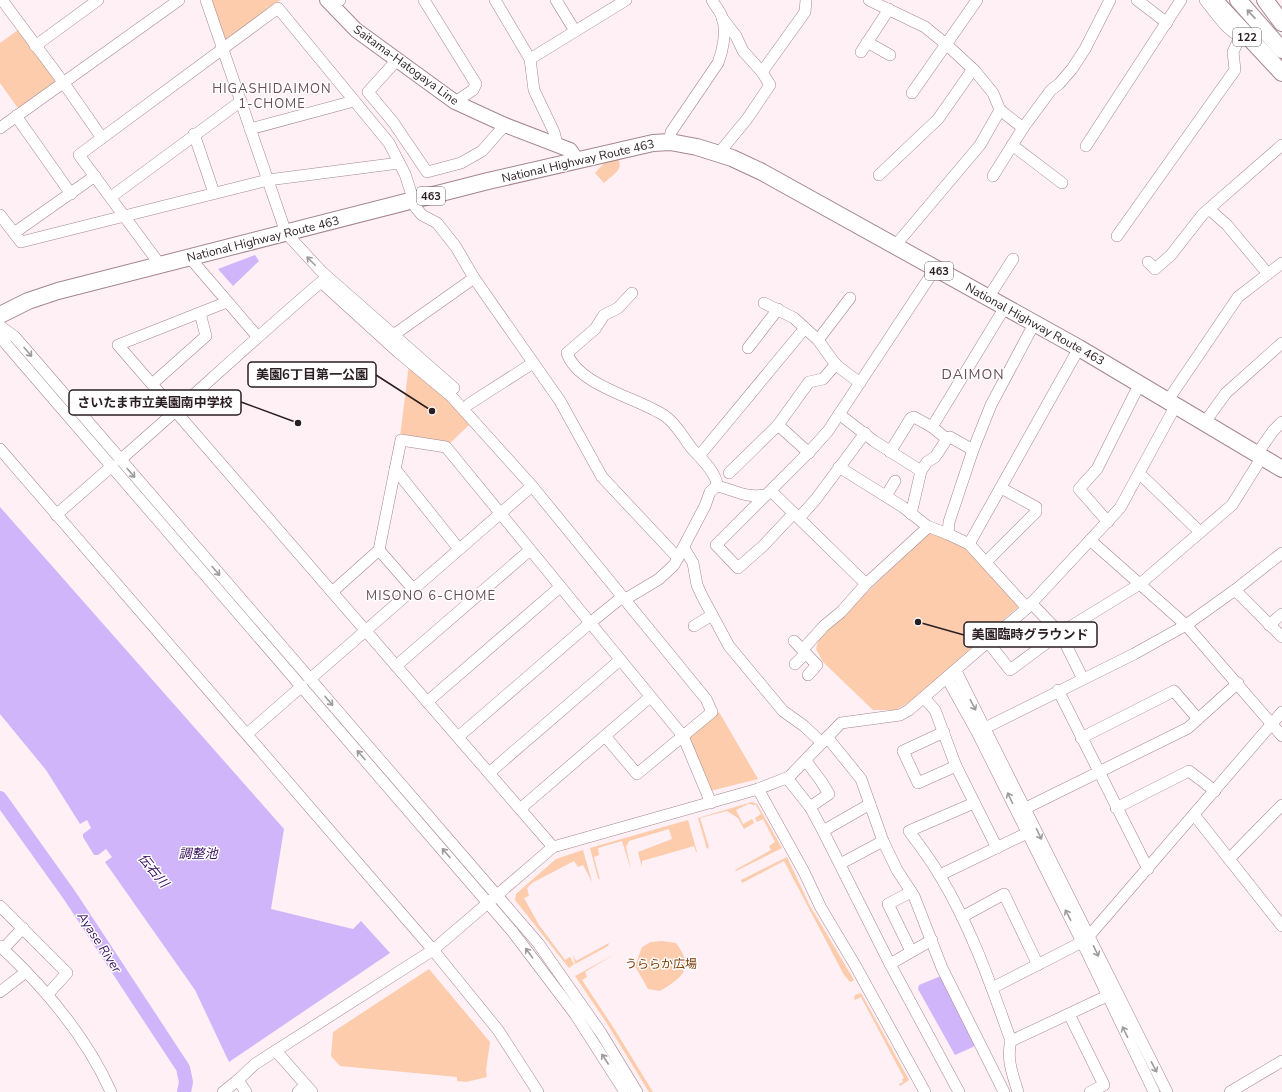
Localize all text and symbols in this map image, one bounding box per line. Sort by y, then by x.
one-way arrow [1246,9,1256,19]
street label: Saitama-Hatogaya Line [350,21,462,109]
road number: 122 [1233,28,1261,46]
district label: HIGASHIDAIMON 1-CHOME [212,80,332,113]
street label: National Highway Route 463 [500,136,656,186]
road number: 463 [417,187,445,205]
street label: National Highway Route 463 [185,212,341,266]
one-way arrow [306,256,316,266]
road number: 463 [925,262,953,280]
street label: National Highway Route 463 [963,279,1107,369]
one-way arrow [24,347,33,358]
callout: 美園6丁目第一公園 [248,362,376,387]
district label: DAIMON [941,365,1005,384]
text: 美園6丁目第一公園 [256,366,368,384]
callout: さいたま市立美園南中学校 [69,390,241,415]
text: さいたま市立美園南中学校 [77,394,233,412]
one-way arrow [126,467,135,477]
one-way arrow [211,566,221,576]
district label: MISONO 6-CHOME [366,587,496,605]
callout: 美園臨時グラウンド [964,622,1097,647]
text: 美園臨時グラウンド [971,626,1089,644]
one-way arrow [324,696,333,706]
one-way arrow [970,699,977,711]
one-way arrow [357,749,366,760]
one-way arrow [1006,793,1013,805]
one-way arrow [1036,827,1043,839]
water label: 調整池 [178,845,219,863]
one-way arrow [442,849,451,859]
water label: 伝右川 [134,850,174,893]
water label: Ayase River [72,908,126,977]
one-way arrow [1064,909,1071,921]
one-way arrow [1093,944,1100,956]
one-way arrow [525,948,534,959]
park label: うららか広場 [625,956,697,972]
one-way arrow [1121,1026,1128,1038]
one-way arrow [601,1053,610,1064]
one-way arrow [1151,1061,1158,1073]

